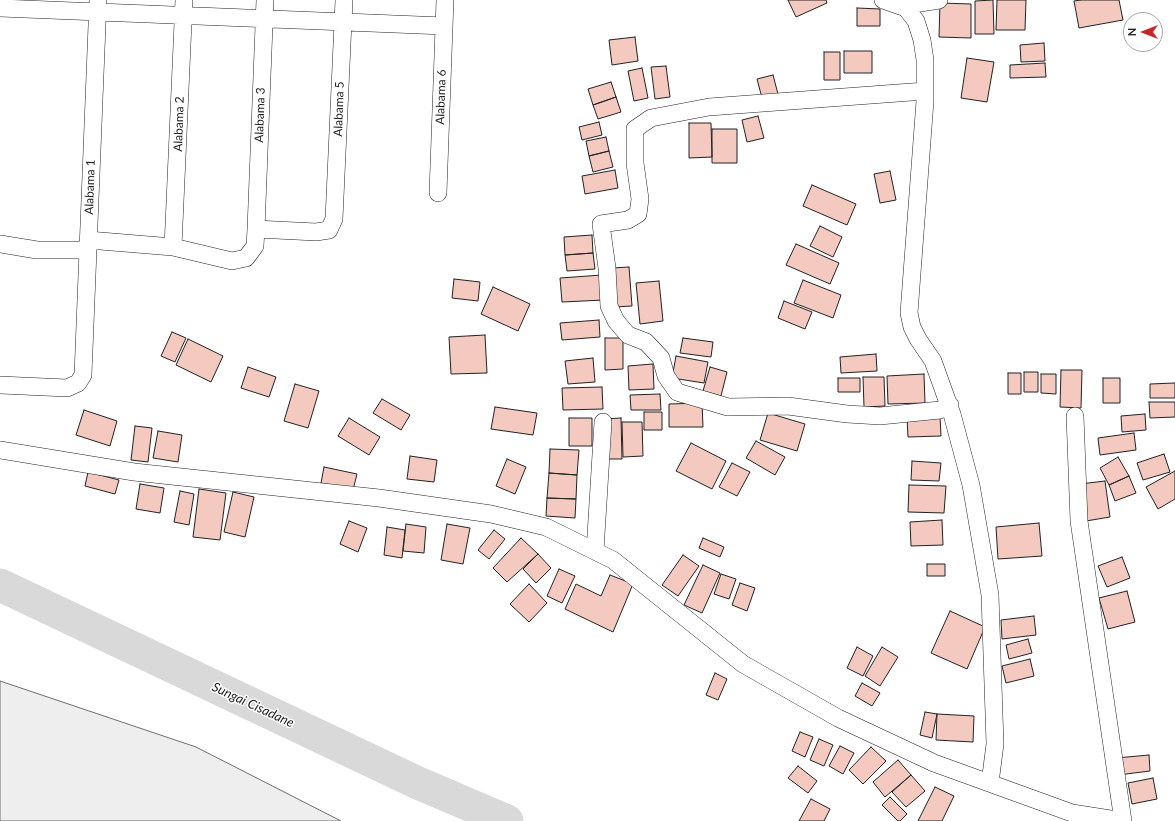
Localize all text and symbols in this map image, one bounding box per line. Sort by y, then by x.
north arrow [1123,12,1163,52]
text: N [1125,28,1138,36]
street label: Alabama 6 [433,69,449,125]
street label: Alabama 5 [331,81,347,137]
street label: Alabama 3 [252,87,268,143]
street label: Alabama 2 [171,96,187,152]
street label: Alabama 1 [82,159,98,215]
water label: Sungai Cisadane [210,679,296,731]

